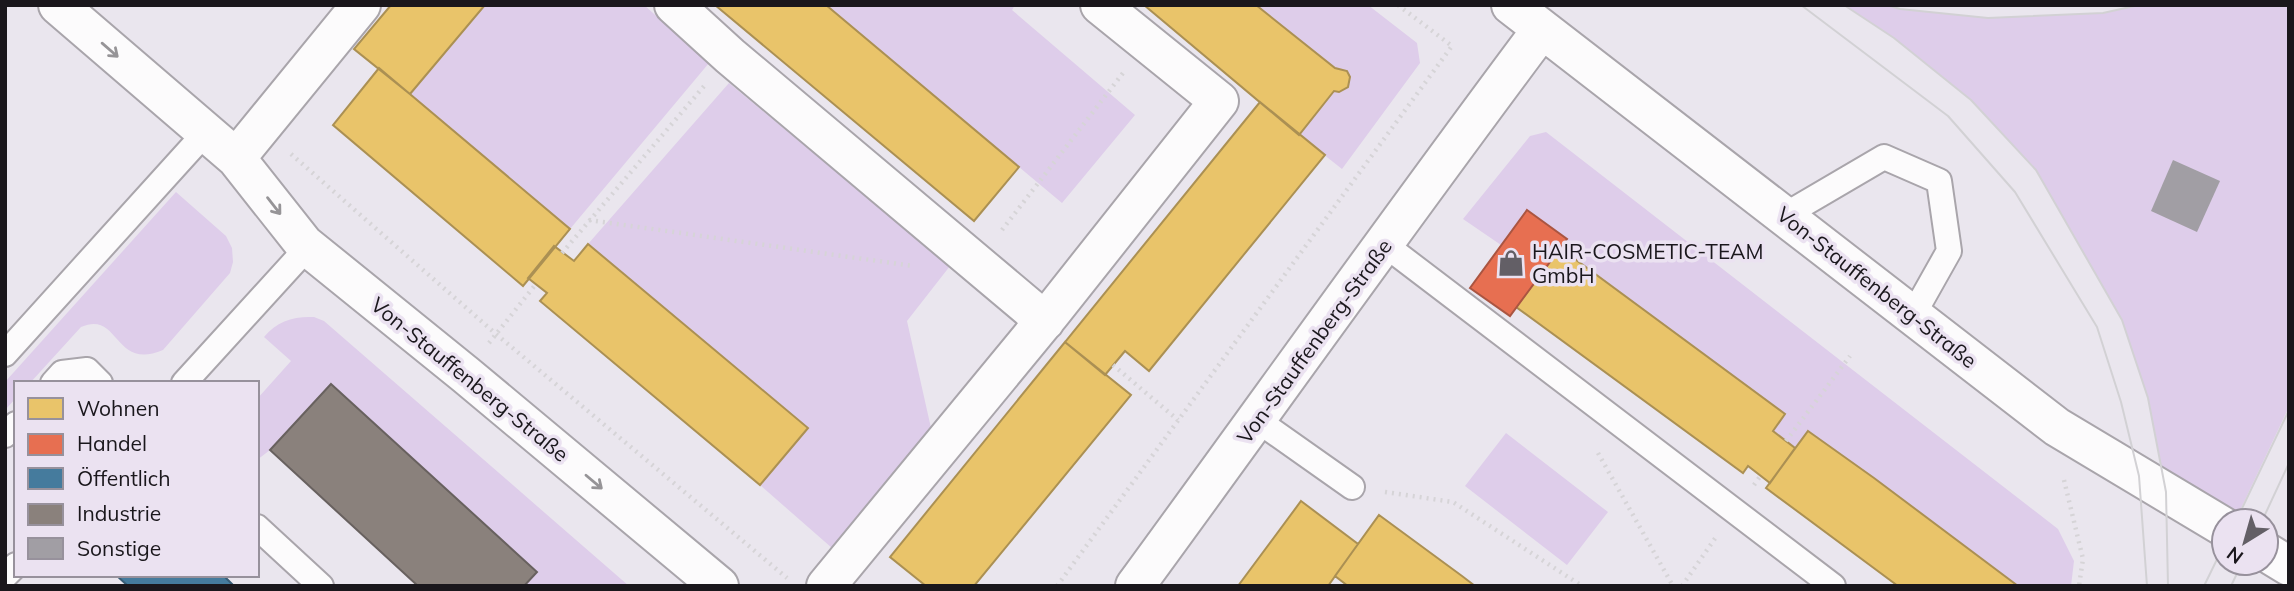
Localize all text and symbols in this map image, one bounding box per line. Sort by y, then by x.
one-way arrow [101,42,119,58]
one-way arrow [267,197,282,215]
street label: Von-Stauffenberg-Straße [1772,201,1982,373]
street label: Von-Stauffenberg-Straße [1231,234,1397,448]
place label: HAIR-COSMETIC-TEAM GmbH [1532,238,1764,288]
shop icon: HAIR-COSMETIC-TEAM GmbH [1496,248,1526,278]
street label: Von-Stauffenberg-Straße [366,291,574,467]
legend [14,381,259,577]
text: Wohnen [77,395,159,421]
text: Handel [77,430,147,456]
text: Öffentlich [77,465,171,491]
one-way arrow [585,474,603,490]
text: Industrie [77,500,161,526]
north arrow [2210,507,2280,577]
text: Sonstige [77,535,161,561]
text: N [2222,542,2248,569]

